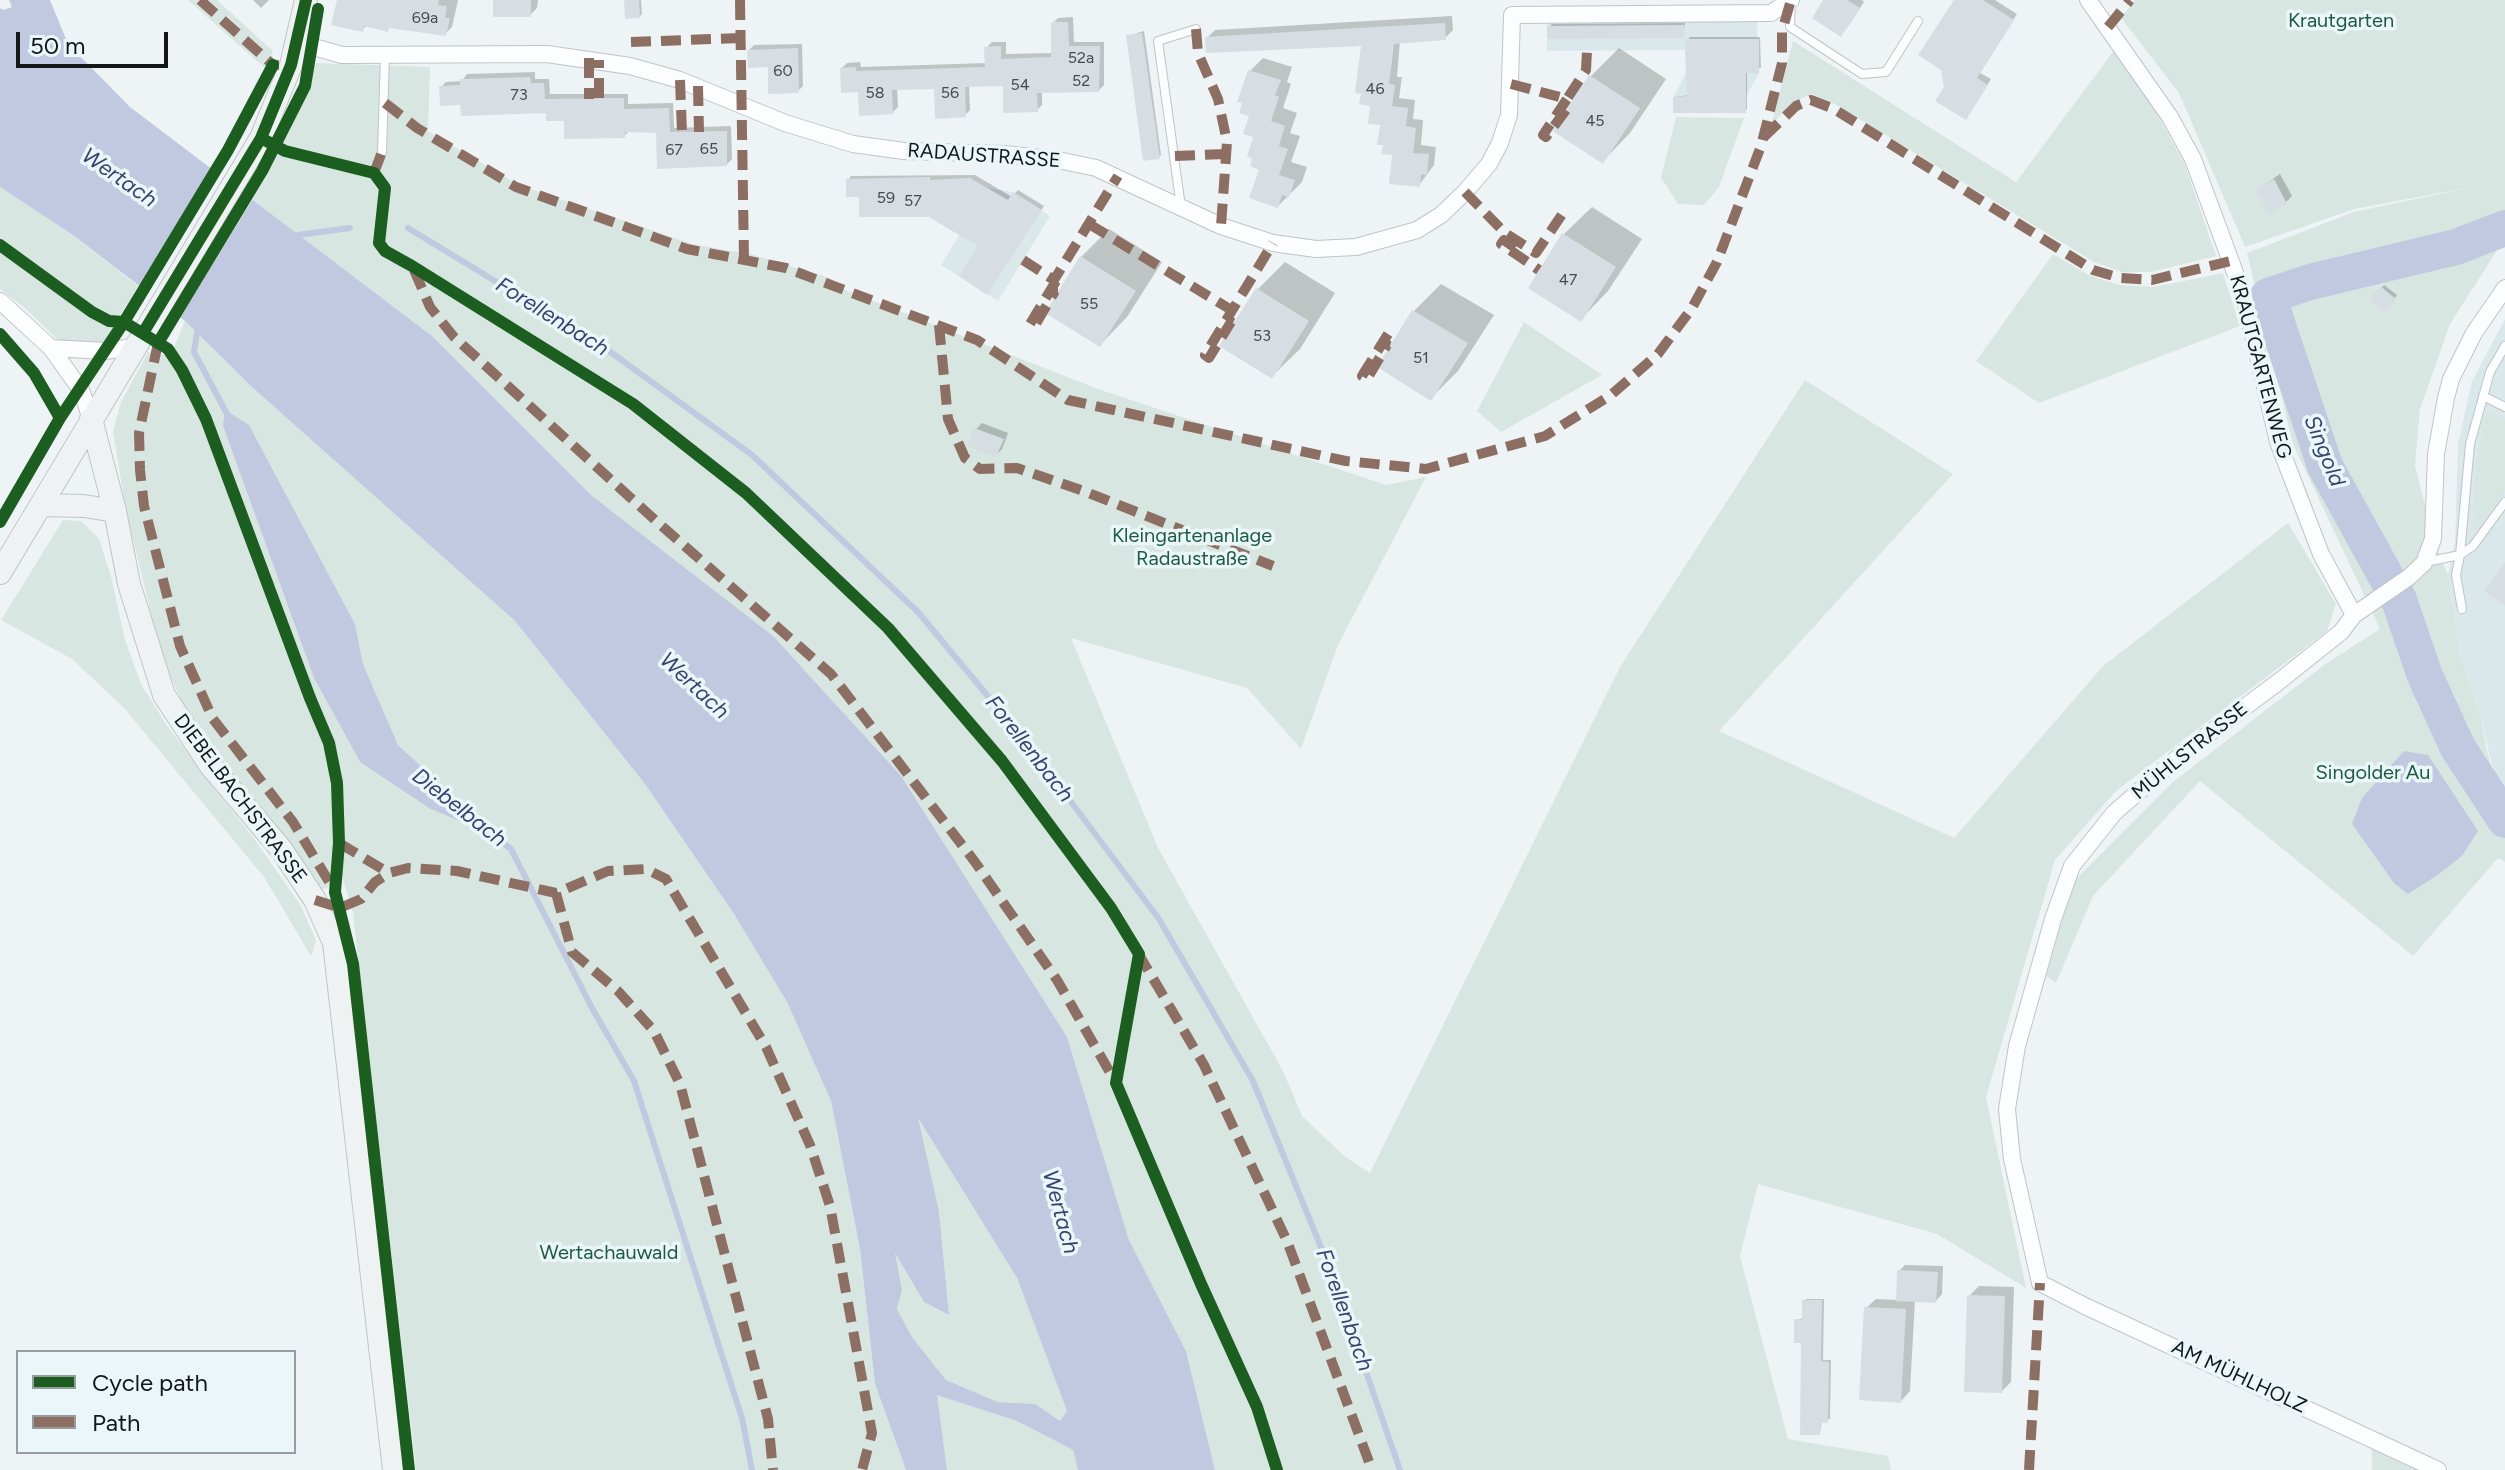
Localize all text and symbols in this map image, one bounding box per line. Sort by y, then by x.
house number: 69a [412,8,438,28]
park label: Krautgarten [2288,9,2394,33]
scale bar [20,16,172,66]
text: 50 m [30,31,86,60]
house number: 52a [1068,48,1094,68]
house number: 60 [773,61,793,81]
house number: 52 [1072,71,1090,91]
house number: 54 [1010,75,1030,95]
house number: 46 [1366,79,1384,99]
house number: 58 [865,83,885,103]
house number: 56 [941,83,959,103]
house number: 73 [510,85,528,105]
house number: 45 [1585,111,1605,131]
house number: 65 [700,139,718,159]
street label: RADAUSTRASSE [907,139,1061,173]
house number: 67 [665,140,683,160]
water label: Wertach [76,143,162,213]
house number: 59 [877,188,895,208]
house number: 57 [904,191,922,211]
house number: 47 [1559,270,1577,290]
water label: Forellenbach [491,272,613,362]
street label: KRAUTGARTENWEG [2224,273,2296,461]
house number: 55 [1080,294,1098,314]
house number: 53 [1253,326,1271,346]
house number: 51 [1413,348,1429,368]
water label: Singold [2298,412,2350,490]
park label: Kleingartenanlage Radaustraße [1112,524,1272,571]
water label: Wertach [654,647,734,725]
water label: Forellenbach [979,690,1079,808]
street label: MÜHLSTRASSE [2127,697,2253,805]
street label: DIEBELBACHSTRASSE [168,709,312,889]
park label: Singolder Au [2316,761,2430,785]
water label: Diebelbach [407,763,511,853]
water label: Wertach [1036,1167,1084,1257]
park label: Wertachauwald [540,1241,678,1265]
water label: Forellenbach [1310,1245,1378,1375]
street label: AM MÜHLHOLZ [2168,1335,2310,1419]
legend [16,1350,296,1454]
text: Cycle path [92,1368,208,1397]
text: Path [92,1408,140,1437]

